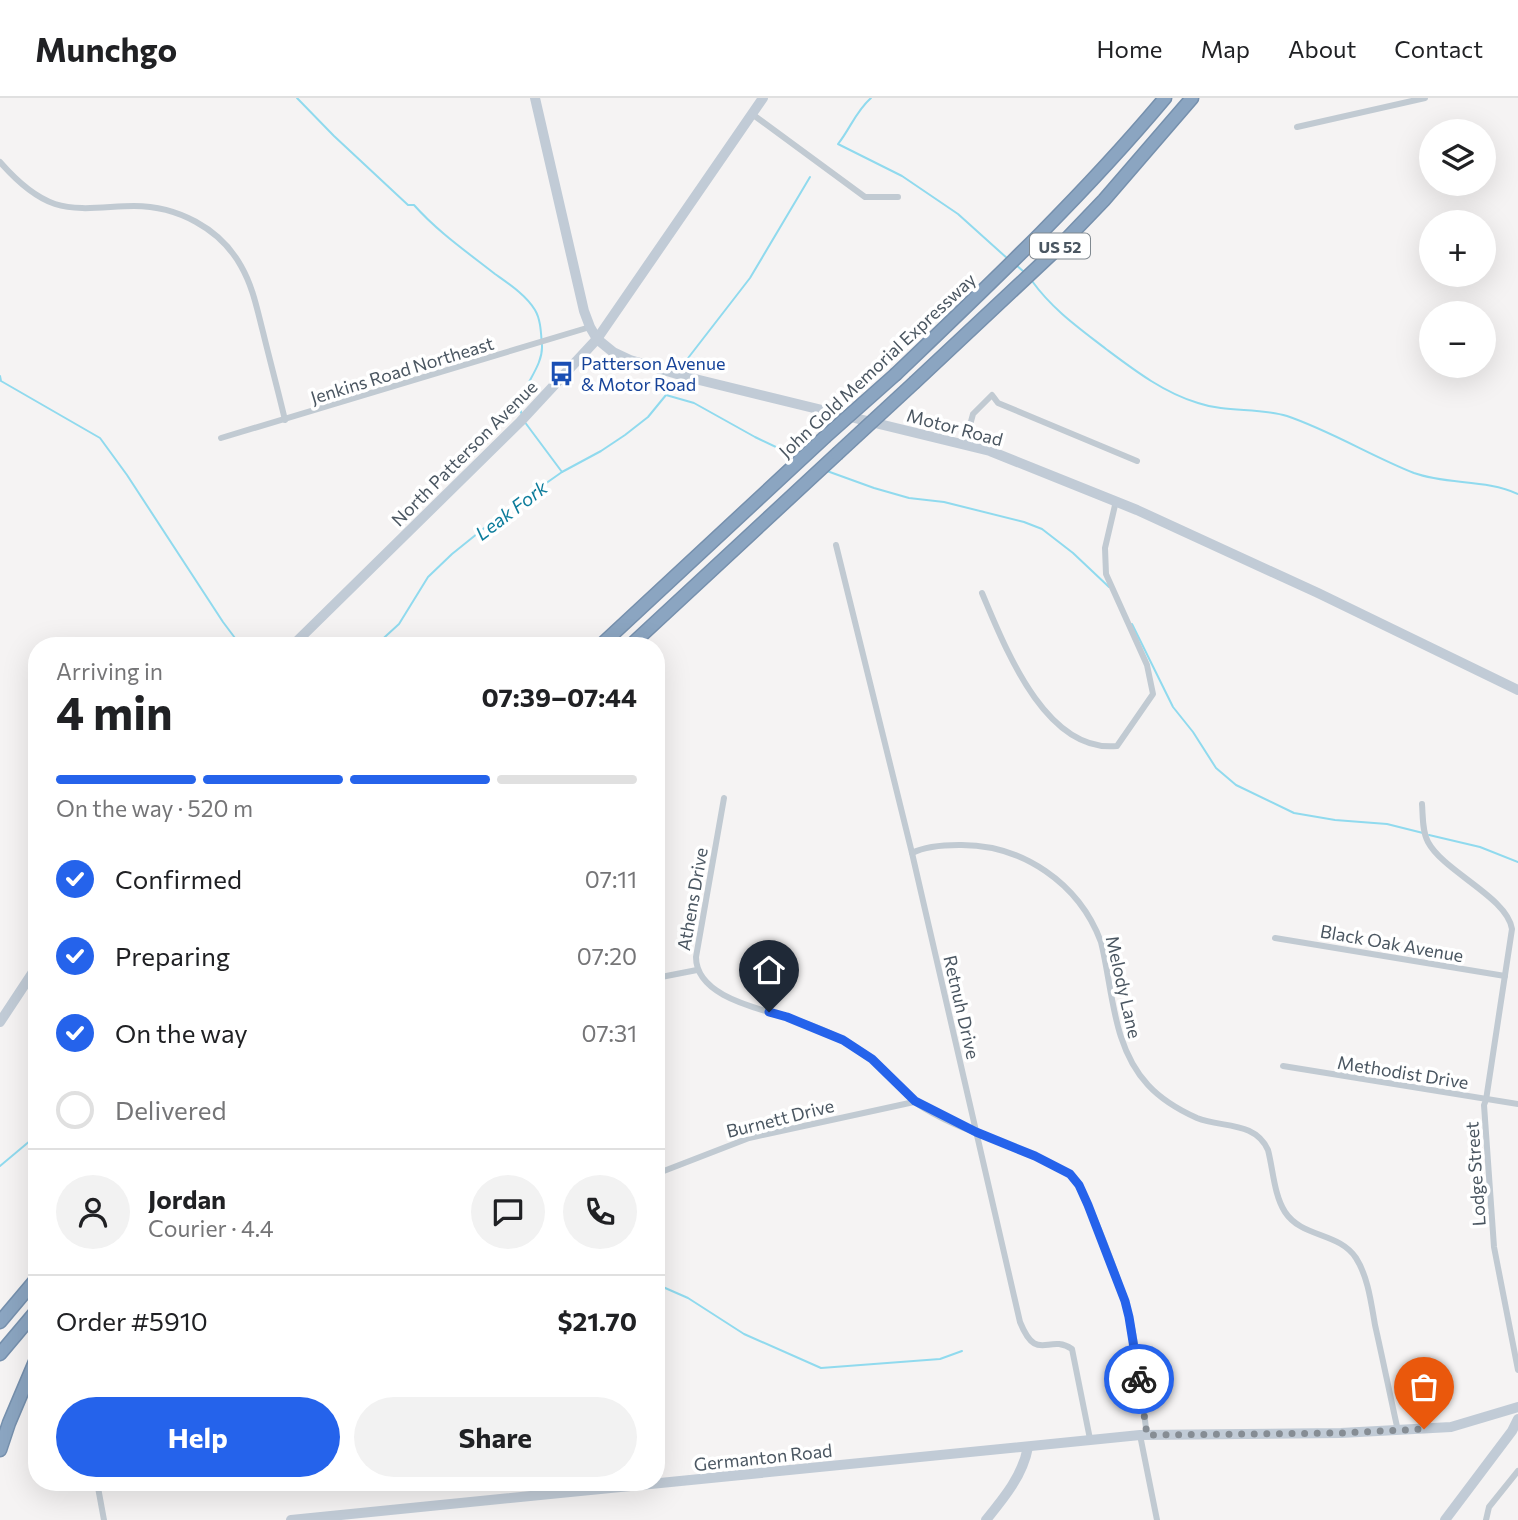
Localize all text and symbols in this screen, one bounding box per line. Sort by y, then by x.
text: Munchgo [35,28,177,69]
text: Home [1097,34,1163,63]
text: Map [1201,34,1250,63]
text: About [1288,34,1356,63]
text: Contact [1394,34,1483,63]
map controls [1419,119,1496,378]
button: layers [1419,119,1496,196]
button: + [1419,210,1496,287]
road number: US 52 [1030,234,1090,258]
street label: John Gold Memorial Expressway [774,268,980,462]
button: − [1419,301,1496,378]
street label: Jenkins Road Northeast [308,332,496,408]
place label: Patterson Avenue & Motor Road [581,352,725,395]
bus stop icon: Patterson Avenue & Motor Road [547,359,575,387]
street label: North Patterson Avenue [387,376,541,530]
street label: Motor Road [905,404,1005,450]
water label: Leak Fork [470,475,552,545]
text: Arriving in [56,657,163,685]
text: 07:39–07:44 [482,681,637,712]
text: 4 min [56,683,173,739]
text: On the way · 520 m [56,794,253,822]
street label: Athens Drive [672,846,712,952]
icon: check [56,860,94,898]
text: Confirmed [115,863,242,894]
text: 07:11 [585,865,637,893]
street label: Black Oak Avenue [1319,920,1465,966]
street label: Melody Lane [1102,934,1146,1040]
icon: check [56,937,94,975]
text: Preparing [115,940,230,971]
pin [739,940,799,1012]
text: 07:20 [577,942,637,970]
icon: home [750,951,788,989]
street label: Retnuh Drive [939,953,985,1061]
icon: check [56,1014,94,1052]
text: On the way [115,1017,248,1048]
text: 07:31 [582,1019,637,1047]
street label: Methodist Drive [1336,1051,1470,1093]
text: Delivered [115,1094,226,1125]
street label: Burnett Drive [724,1094,836,1142]
street label: Lodge Street [1460,1121,1490,1227]
button: person [56,1175,130,1249]
button: chat [471,1175,545,1249]
button: phone [563,1175,637,1249]
text: Jordan [148,1183,226,1214]
text: Courier · 4.4 [148,1214,274,1242]
text: Order #5910 [56,1305,208,1336]
text: $21.70 [557,1305,637,1336]
courier [1104,1344,1174,1414]
pin [1394,1357,1454,1429]
icon: bike [1120,1360,1158,1398]
icon: bag [1405,1368,1443,1406]
button: Help [56,1397,340,1477]
button: Share [354,1397,637,1477]
street label: Germanton Road [693,1439,833,1475]

